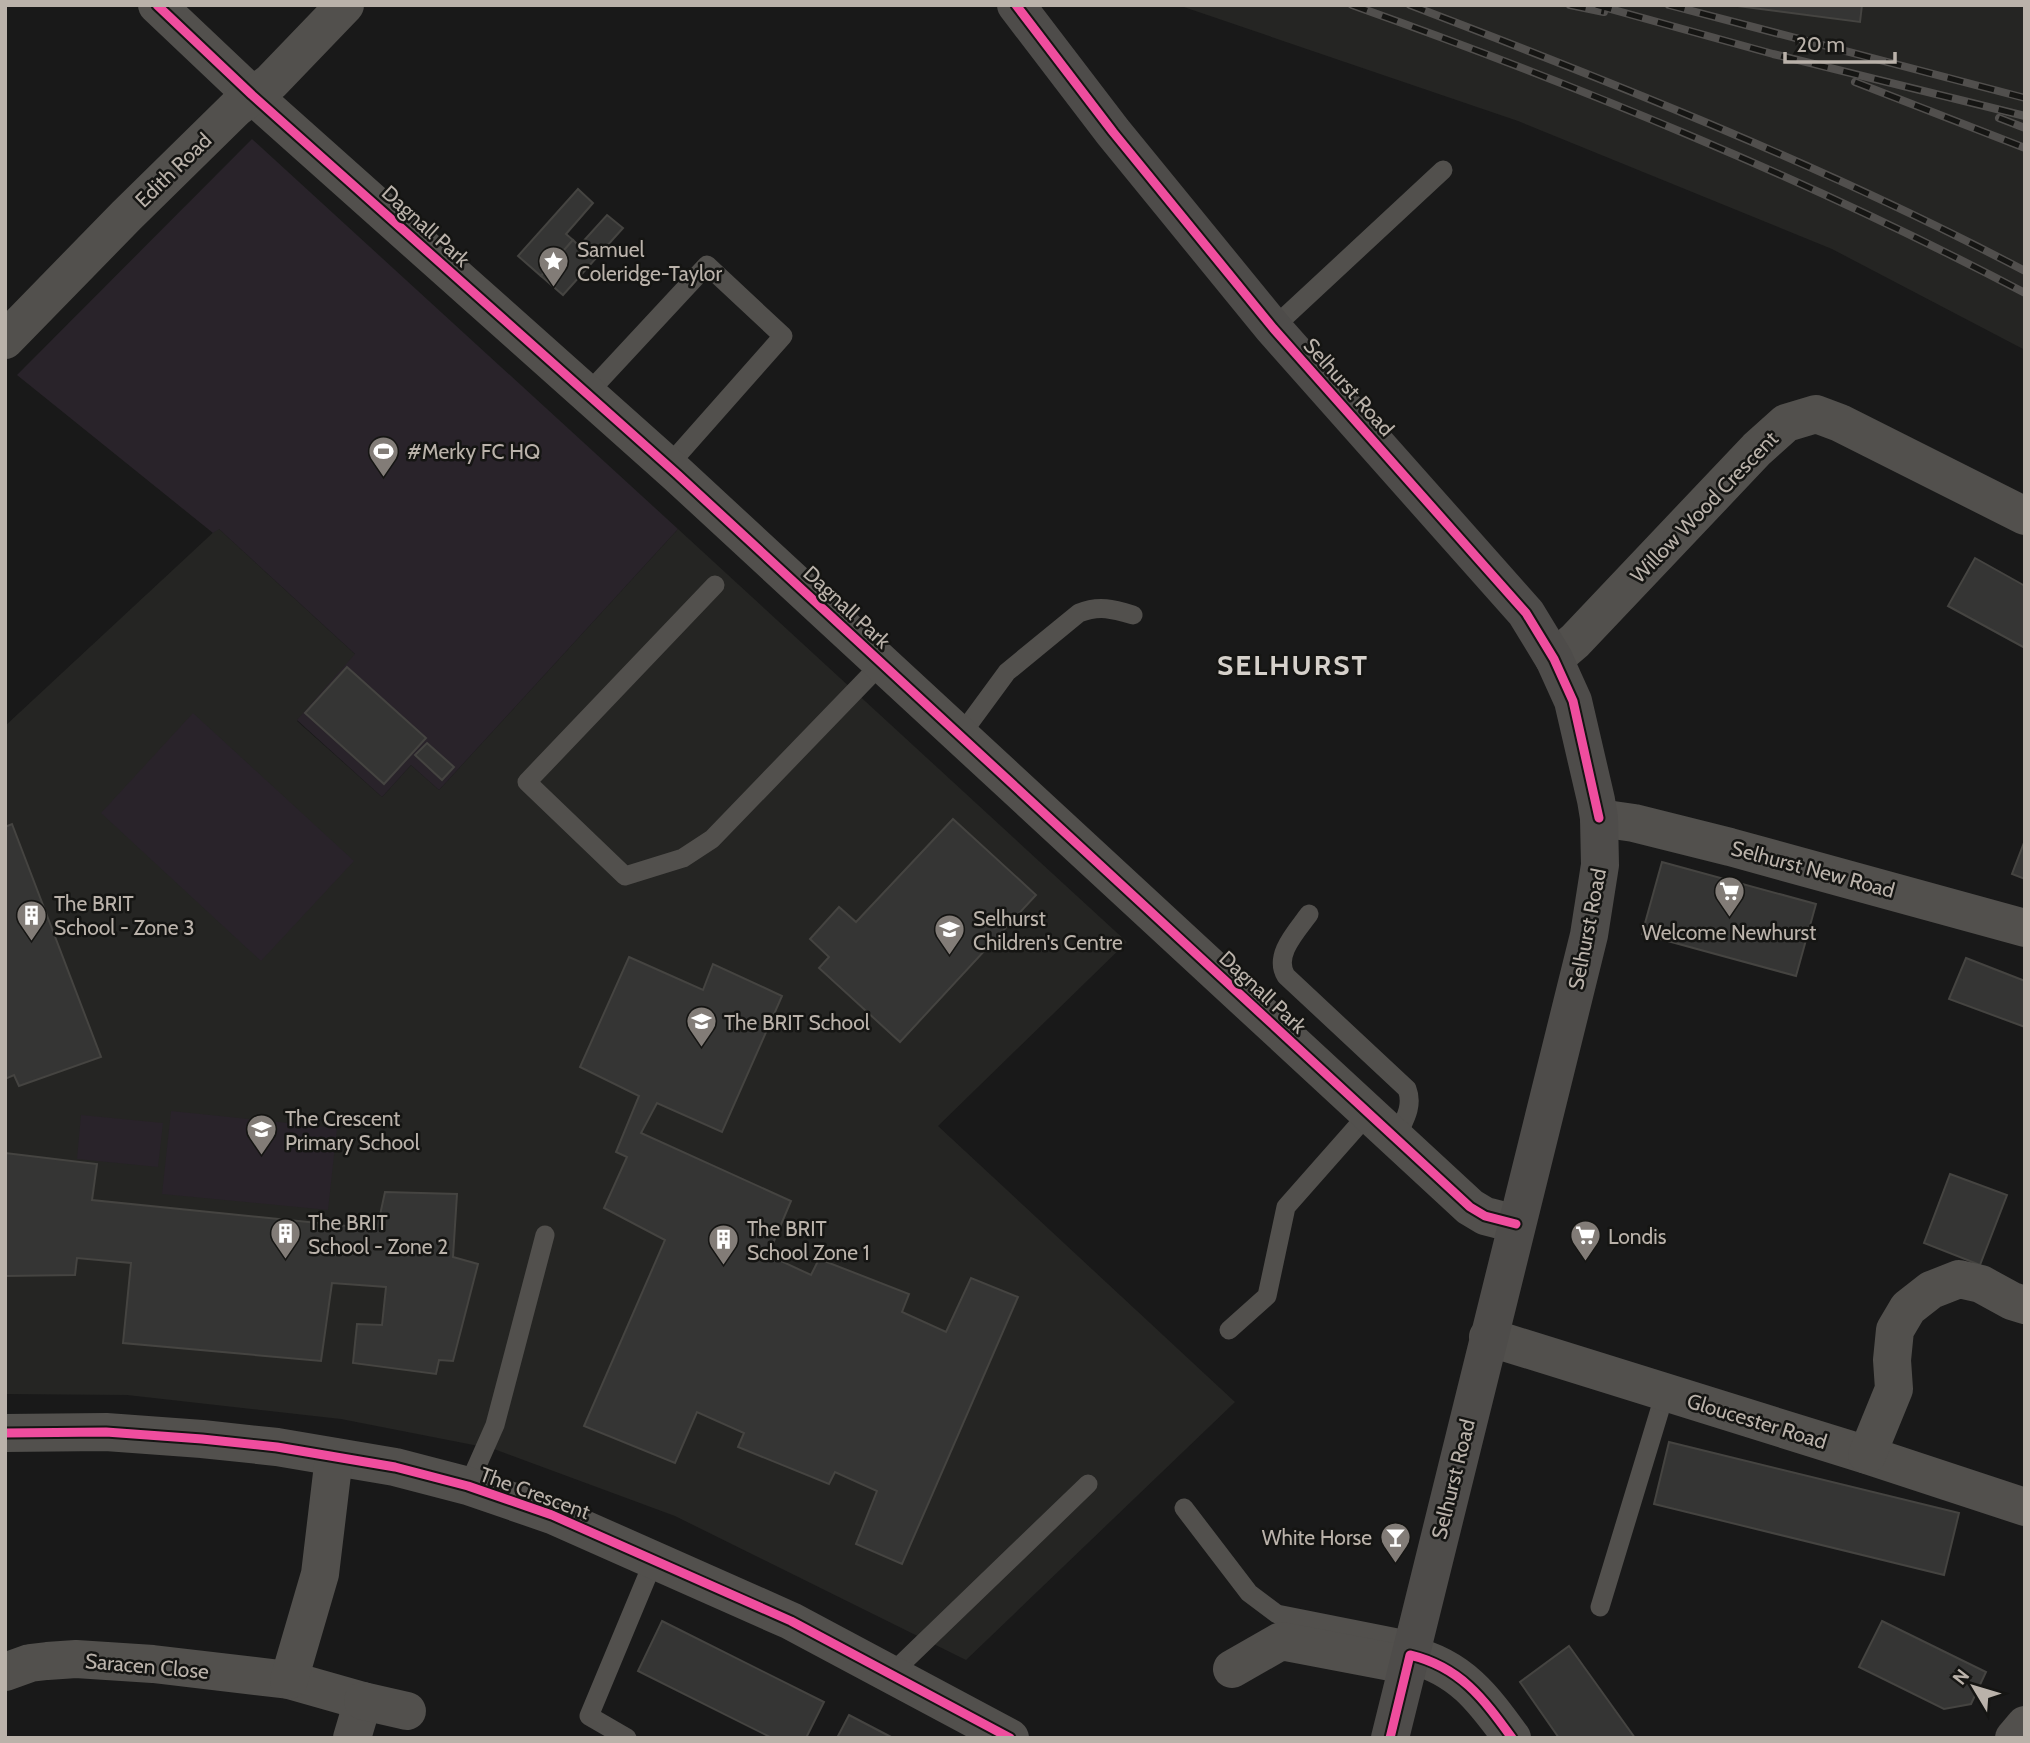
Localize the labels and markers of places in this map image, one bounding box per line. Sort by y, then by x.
place label: Samuel Coleridge-Taylor [577,237,722,286]
place icon: Samuel Coleridge-Taylor [537,244,571,288]
sports icon: #Merky FC HQ [367,434,401,478]
place label: #Merky FC HQ [407,439,540,464]
supermarket icon: Welcome Newhurst [1712,875,1746,919]
place label: The BRIT School - Zone 3 [54,891,195,940]
building icon: The BRIT School - Zone 3 [14,898,48,942]
place label: Selhurst Children's Centre [973,906,1123,955]
school or university icon: Selhurst Children's Centre [933,913,967,957]
place label: Welcome Newhurst [1642,920,1816,945]
school or university icon: The BRIT School [684,1005,718,1049]
place label: The BRIT School [724,1010,870,1035]
place label: The Crescent Primary School [285,1106,420,1155]
school or university icon: The Crescent Primary School [245,1113,279,1157]
place label: The BRIT School - Zone 2 [308,1210,448,1259]
place label: The BRIT School Zone 1 [747,1216,870,1265]
building icon: The BRIT School - Zone 2 [268,1217,302,1261]
supermarket icon: Londis [1568,1219,1602,1263]
building icon: The BRIT School Zone 1 [707,1223,741,1267]
place label: Londis [1608,1224,1667,1249]
bar icon: White Horse [1378,1520,1412,1564]
place label: White Horse [1262,1525,1372,1550]

